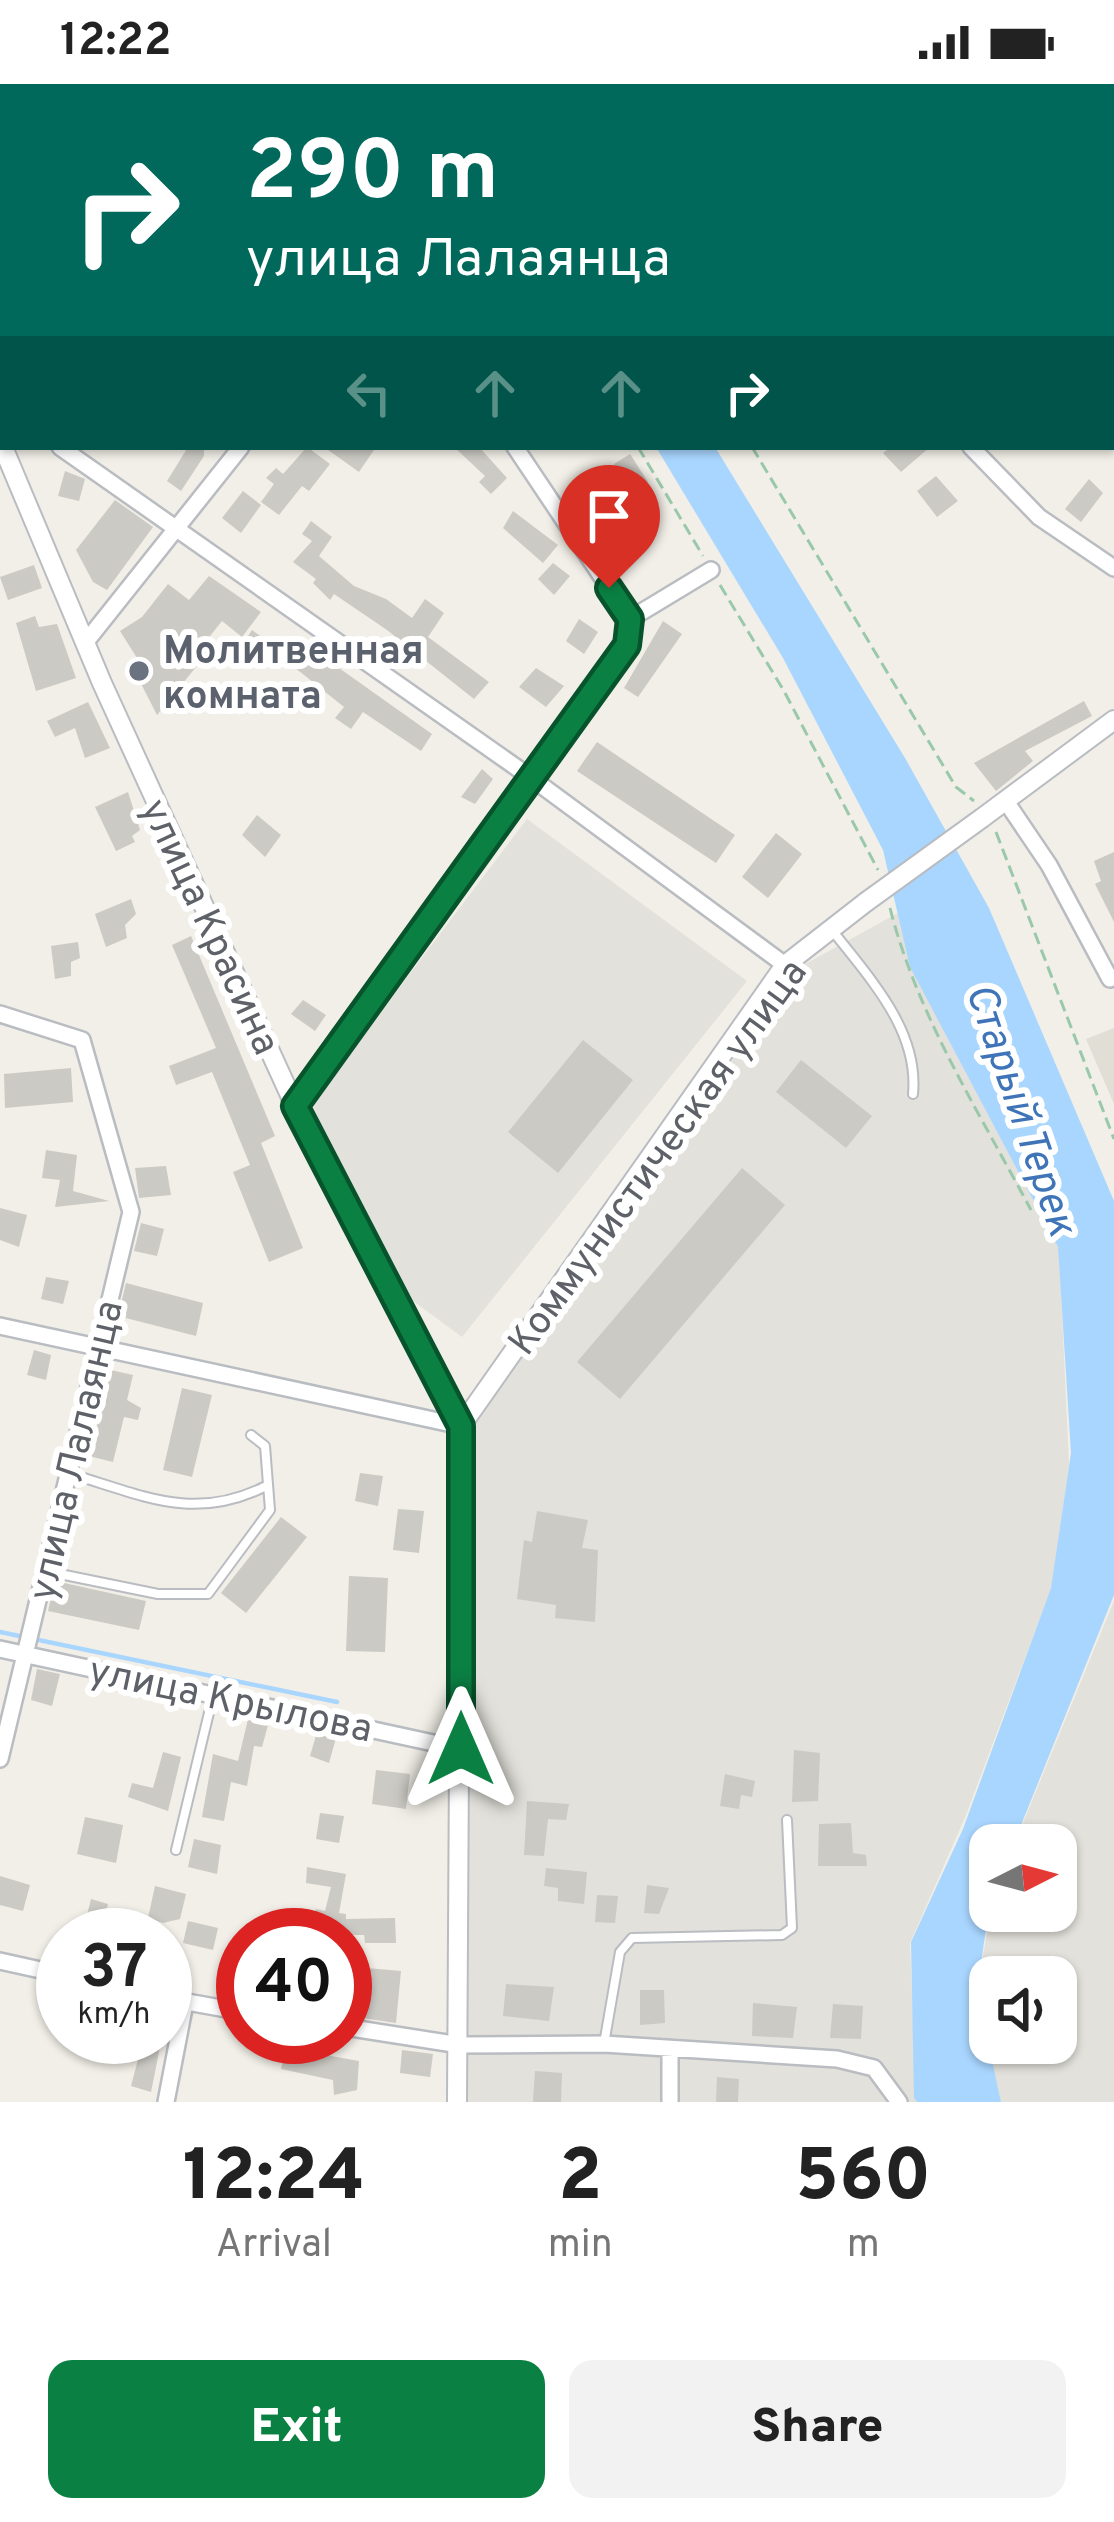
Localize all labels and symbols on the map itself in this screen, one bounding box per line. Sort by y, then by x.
pin [558,465,660,588]
place label: Молитвенная комната [163,629,424,723]
marker: Молитвенная комната [126,658,152,684]
street label: улица Красина [127,792,289,1064]
street label: Коммунистическая улица [499,951,820,1366]
water label: Старый Терек [951,977,1087,1245]
street label: улица Лалаянца [20,1296,137,1606]
street label: улица Крылова [84,1648,376,1756]
position arrow [398,1686,524,1812]
north arrow [969,1824,1077,1932]
speed limit sign: 40 [216,1908,372,2064]

